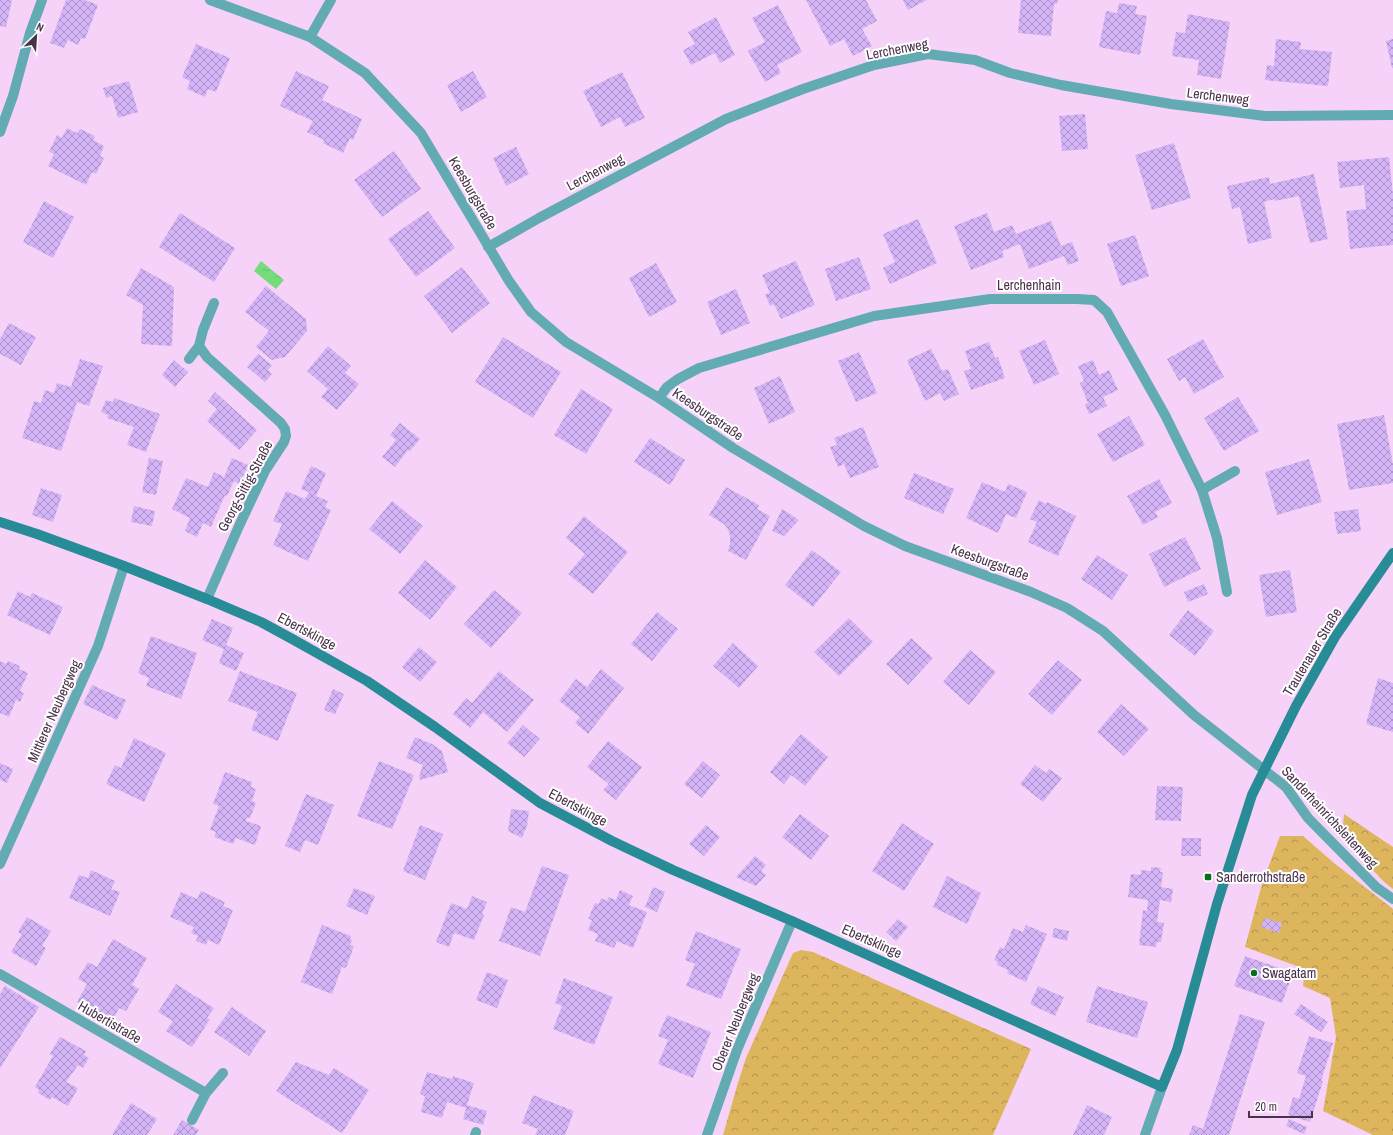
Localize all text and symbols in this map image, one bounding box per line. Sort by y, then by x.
north arrow [16,16,56,56]
text: N [34,19,46,35]
street label: Lerchenweg [865,34,930,64]
street label: Lerchenweg [1186,83,1251,109]
street label: Lerchenweg [563,149,627,195]
street label: Keesburgstraße [445,153,501,233]
street label: Lerchenhain [997,276,1061,294]
street label: Keesburgstraße [669,384,747,444]
street label: Georg-Sittig-Straße [213,437,277,535]
street label: Keesburgstraße [949,540,1031,584]
street label: Trautenauer Straße [1279,605,1345,699]
street label: Ebertsklinge [275,608,339,654]
street label: Mittlerer Neubergweg [23,656,85,765]
street label: Sanderheinrichsleitenweg [1278,762,1382,872]
street label: Ebertsklinge [546,784,610,830]
place label: Sanderrothstraße [1216,868,1305,886]
marker: Sanderrothstraße [1203,872,1213,882]
street label: Ebertsklinge [839,920,905,962]
place label: Swagatam [1262,964,1316,982]
marker: Swagatam [1249,968,1259,978]
street label: Oberer Neubergweg [707,970,763,1074]
street label: Hubertistraße [75,997,145,1047]
scale bar [1249,1093,1312,1119]
text: 20 m [1255,1099,1277,1115]

